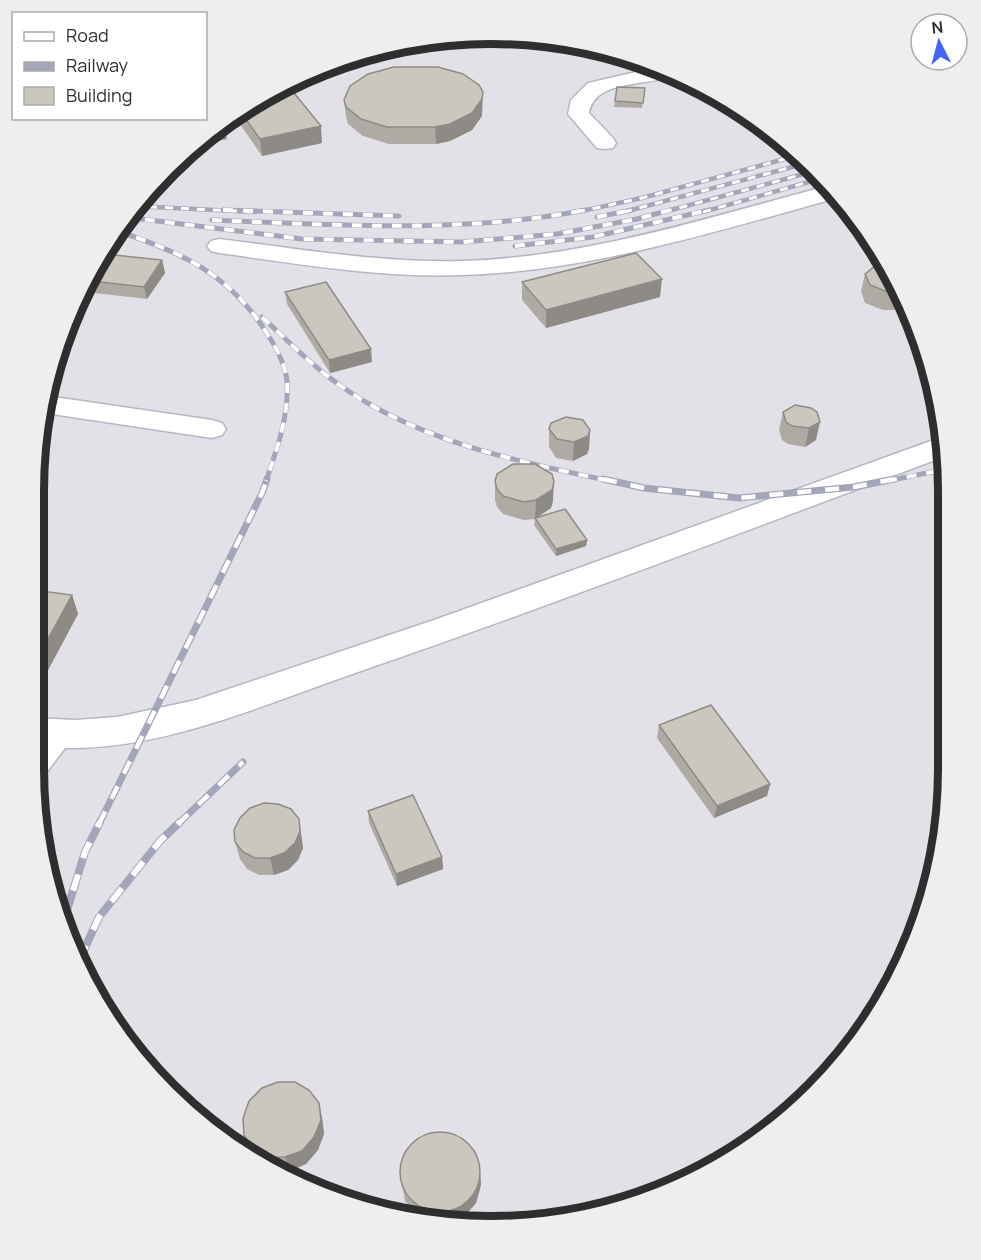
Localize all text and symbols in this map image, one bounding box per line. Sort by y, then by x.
legend [12,12,207,120]
north arrow [909,12,969,72]
text: N [931,16,944,39]
text: Road [66,23,109,47]
text: Railway [66,53,128,77]
text: Building [66,83,132,107]

